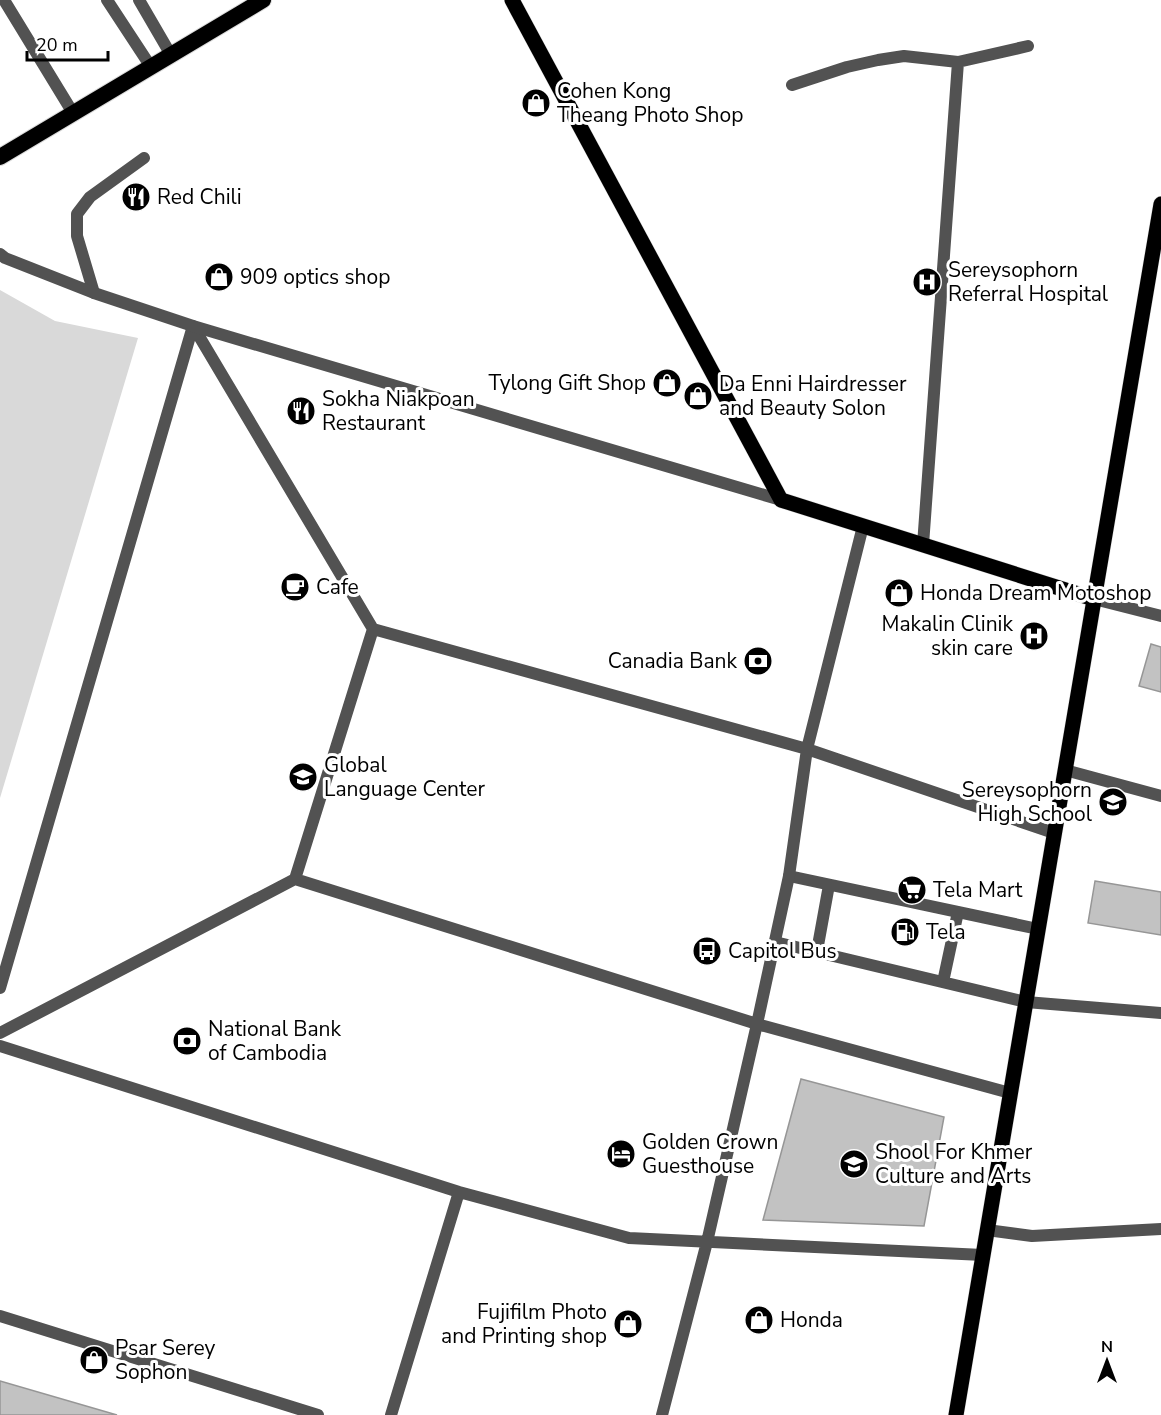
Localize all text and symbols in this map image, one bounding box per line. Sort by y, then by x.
scale bar [27,24,108,62]
text: 20 m [36,33,78,57]
place label: Cohen Kong Theang Photo Shop [557,77,743,129]
shop icon: Cohen Kong Theang Photo Shop [520,87,552,119]
restaurant icon: Red Chili [120,181,152,213]
place label: Red Chili [157,183,242,211]
place label: Sereysophorn Referral Hospital [948,256,1109,308]
shop icon: 909 optics shop [203,261,235,293]
place label: 909 optics shop [240,263,390,291]
hospital icon: Sereysophorn Referral Hospital [911,266,943,298]
shop icon: Tylong Gift Shop [651,367,683,399]
place label: Tylong Gift Shop [488,369,646,397]
place label: Da Enni Hairdresser and Beauty Solon [719,370,907,422]
shop icon: Da Enni Hairdresser and Beauty Solon [682,380,714,412]
place label: Sokha Niakpoan Restaurant [322,385,475,437]
restaurant icon: Sokha Niakpoan Restaurant [285,395,317,427]
cafe icon: Cafe [279,571,311,603]
place label: Cafe [316,573,359,601]
shop icon: Honda Dream Motoshop [883,577,915,609]
place label: Honda Dream Motoshop [920,579,1151,607]
place label: Makalin Clinik skin care [881,610,1013,662]
hospital icon: Makalin Clinik skin care [1018,620,1050,652]
bank icon: Canadia Bank [742,645,774,677]
place label: Canadia Bank [608,647,737,675]
place label: Global Language Center [324,751,485,803]
school or university icon: Global Language Center [287,761,319,793]
place label: Sereysophorn High School [962,776,1093,828]
school or university icon: Sereysophorn High School [1097,786,1129,818]
supermarket icon: Tela Mart [896,874,928,906]
place label: Tela Mart [933,876,1023,904]
fuel station icon: Tela [889,916,921,948]
place label: Tela [926,918,966,946]
bus stop icon: Capitol Bus [691,935,723,967]
place label: Capitol Bus [728,937,837,965]
place label: National Bank of Cambodia [208,1015,341,1067]
bank icon: National Bank of Cambodia [171,1025,203,1057]
place label: Golden Crown Guesthouse [642,1128,778,1180]
hotel icon: Golden Crown Guesthouse [605,1138,637,1170]
place label: Shool For Khmer Culture and Arts [875,1138,1033,1190]
school or university icon: Shool For Khmer Culture and Arts [838,1148,870,1180]
place label: Fujifilm Photo and Printing shop [441,1298,607,1350]
shop icon: Honda [743,1304,775,1336]
place label: Honda [780,1306,843,1334]
shop icon: Fujifilm Photo and Printing shop [612,1308,644,1340]
north arrow [1077,1331,1137,1391]
place label: Psar Serey Sophon [115,1334,216,1386]
text: N [1101,1336,1113,1358]
shop icon: Psar Serey Sophon [78,1344,110,1376]

